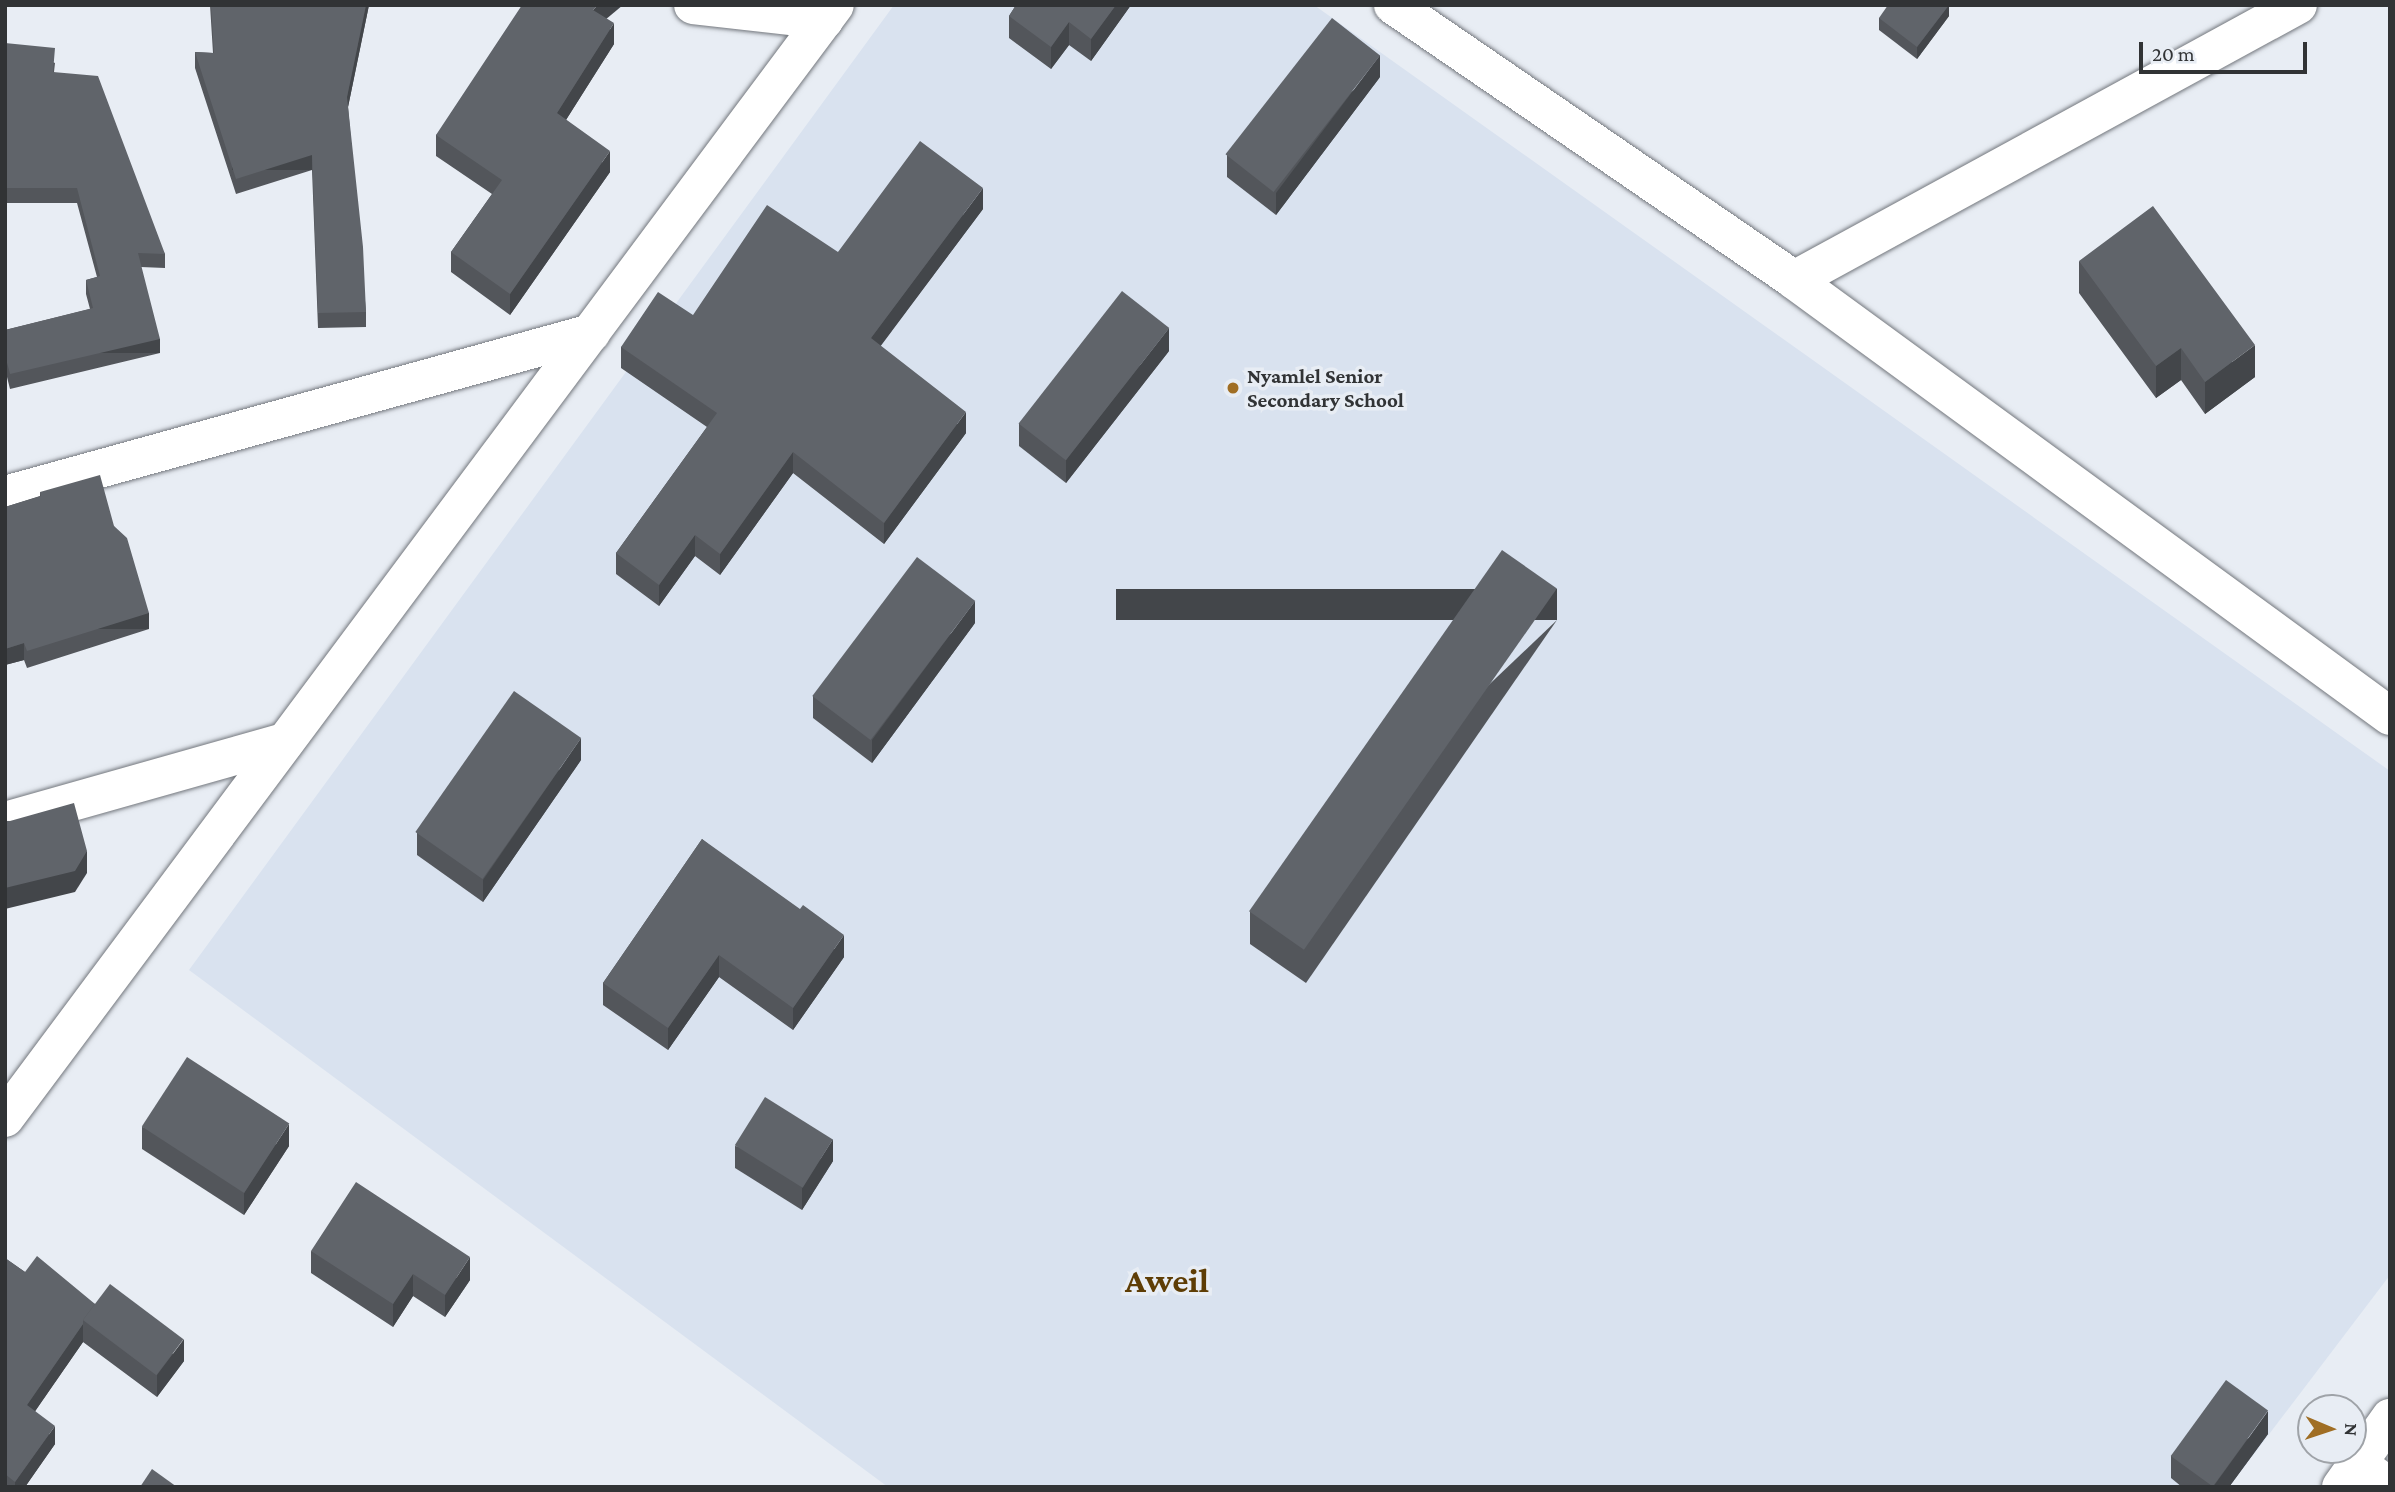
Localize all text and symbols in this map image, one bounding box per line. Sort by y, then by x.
scale bar [2143,28,2311,72]
text: 20 m [2152,42,2195,66]
place label: Nyamlel Senior Secondary School [1247,363,1404,413]
marker: Nyamlel Senior Secondary School [1225,380,1241,396]
district label: Aweil [1125,1260,1209,1302]
north arrow [2297,1394,2367,1464]
text: N [2341,1423,2362,1437]

